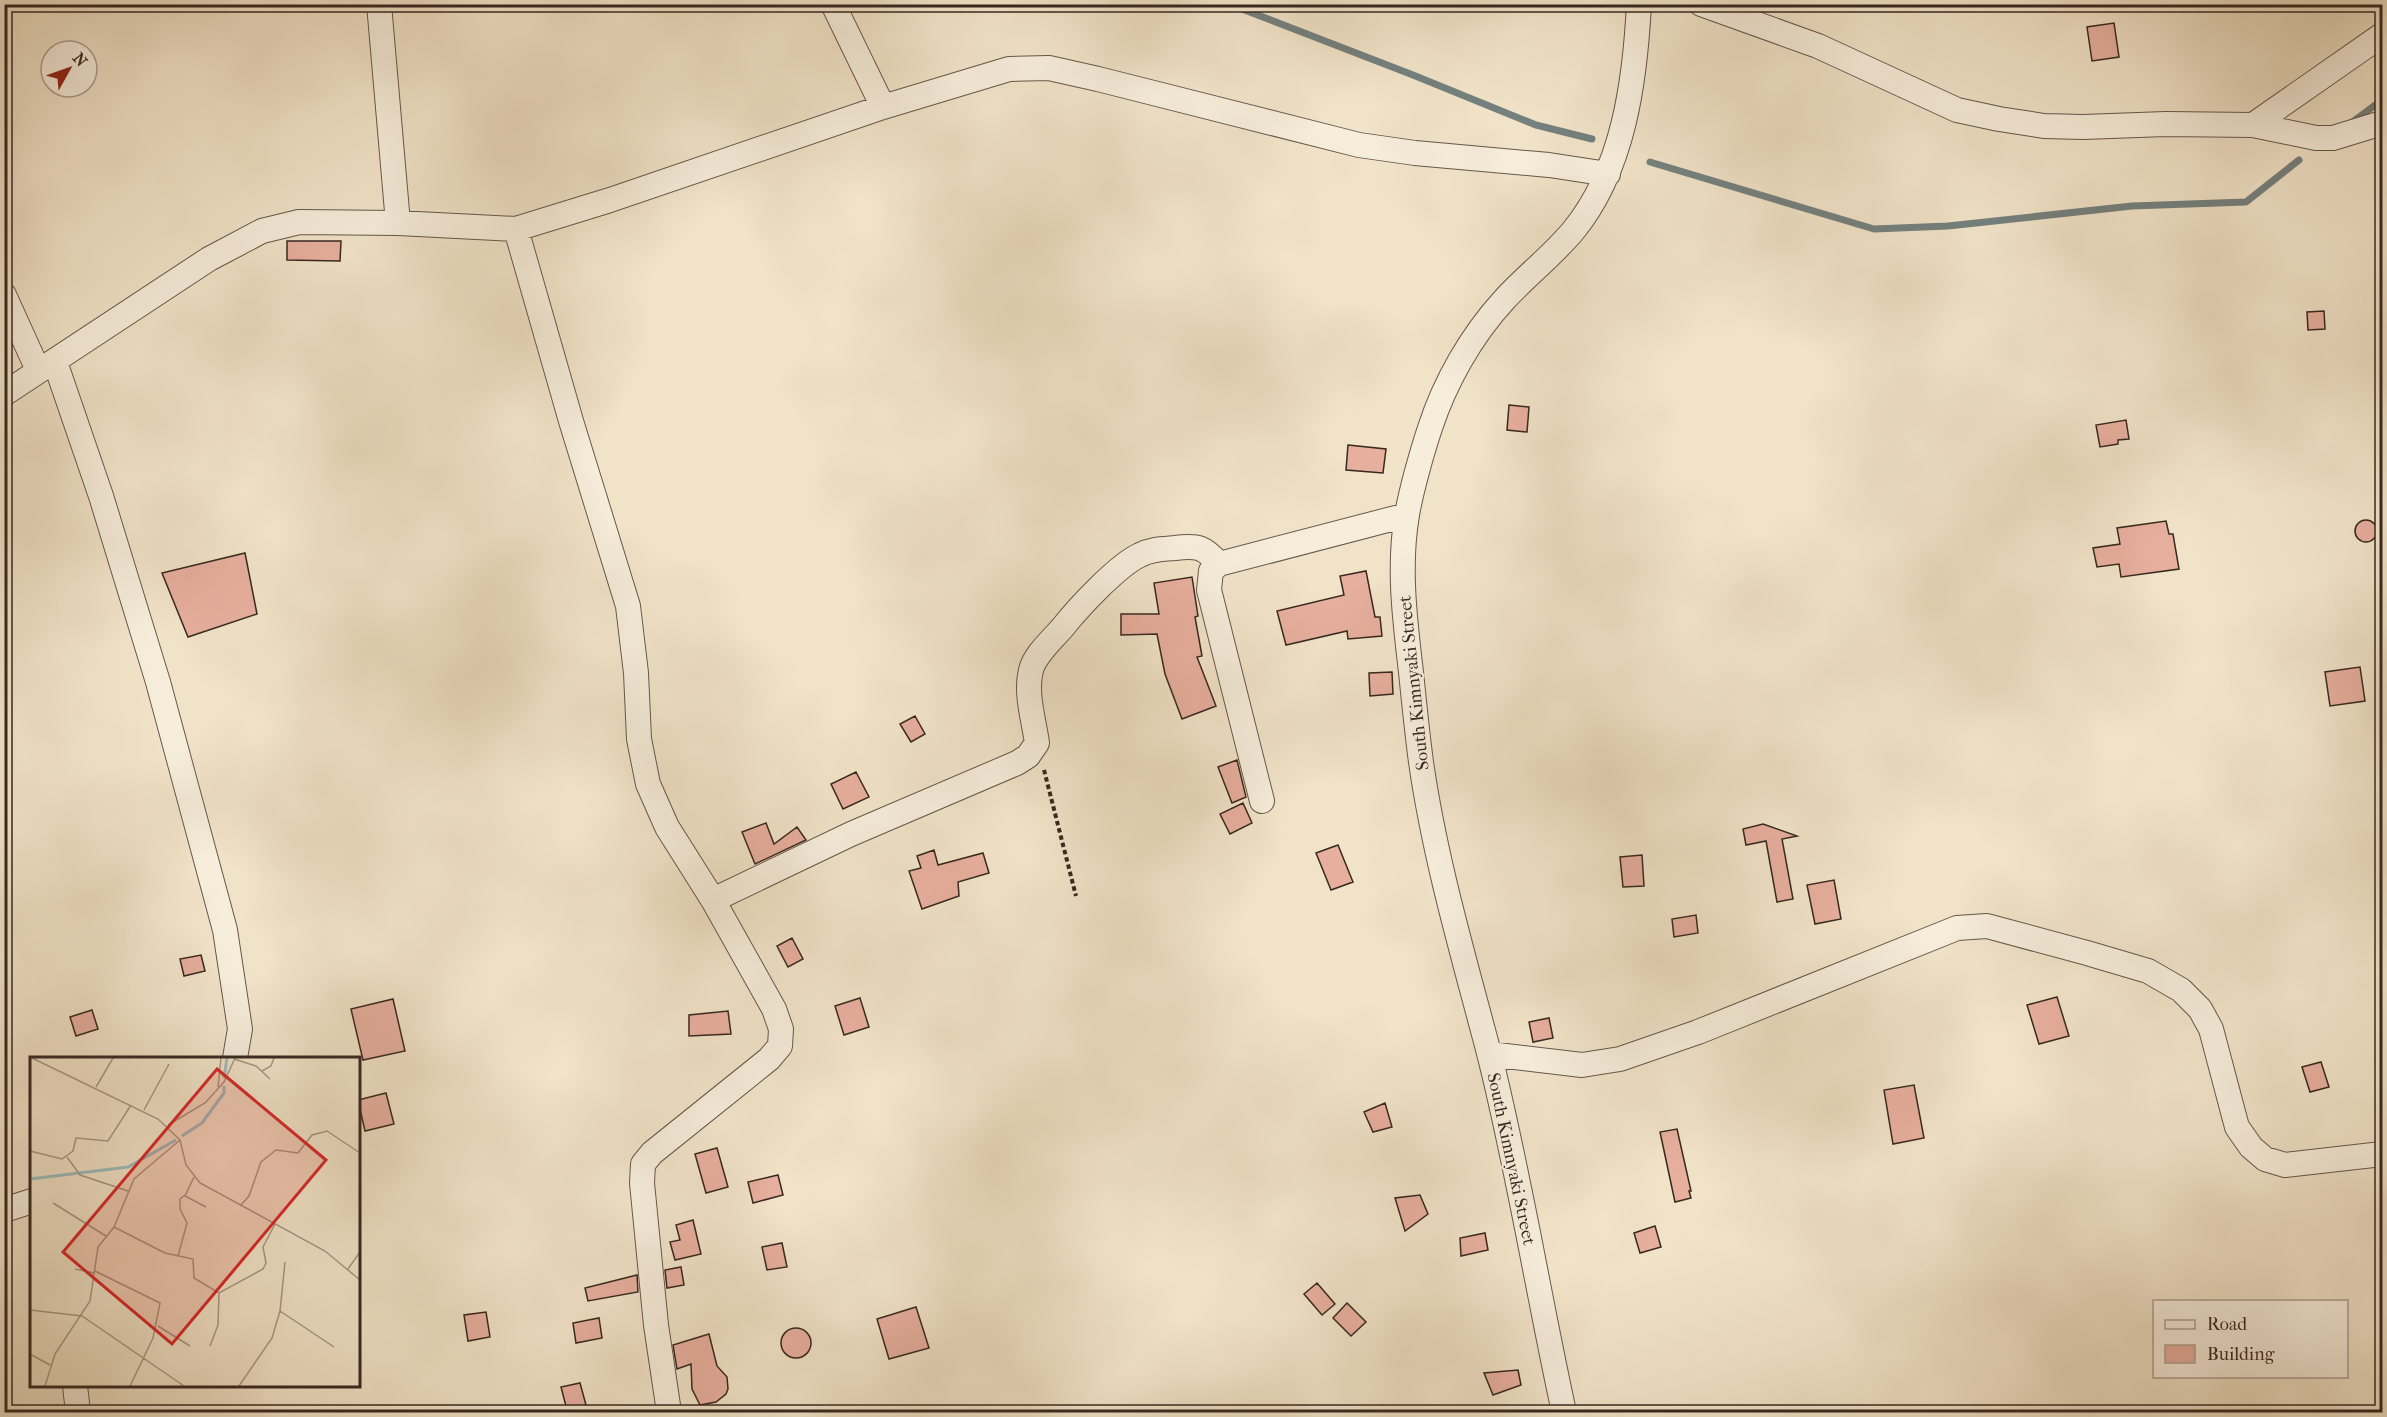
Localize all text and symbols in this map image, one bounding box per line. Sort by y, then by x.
north arrow [39,39,99,99]
text: N [69,49,92,71]
street label: South Kimnyaki Street [1394,594,1434,771]
inset map [30,1057,360,1387]
street label: South Kimnyaki Street [1482,1071,1540,1248]
legend [2153,1300,2348,1378]
text: Road [2207,1314,2247,1335]
text: Building [2207,1344,2275,1365]

